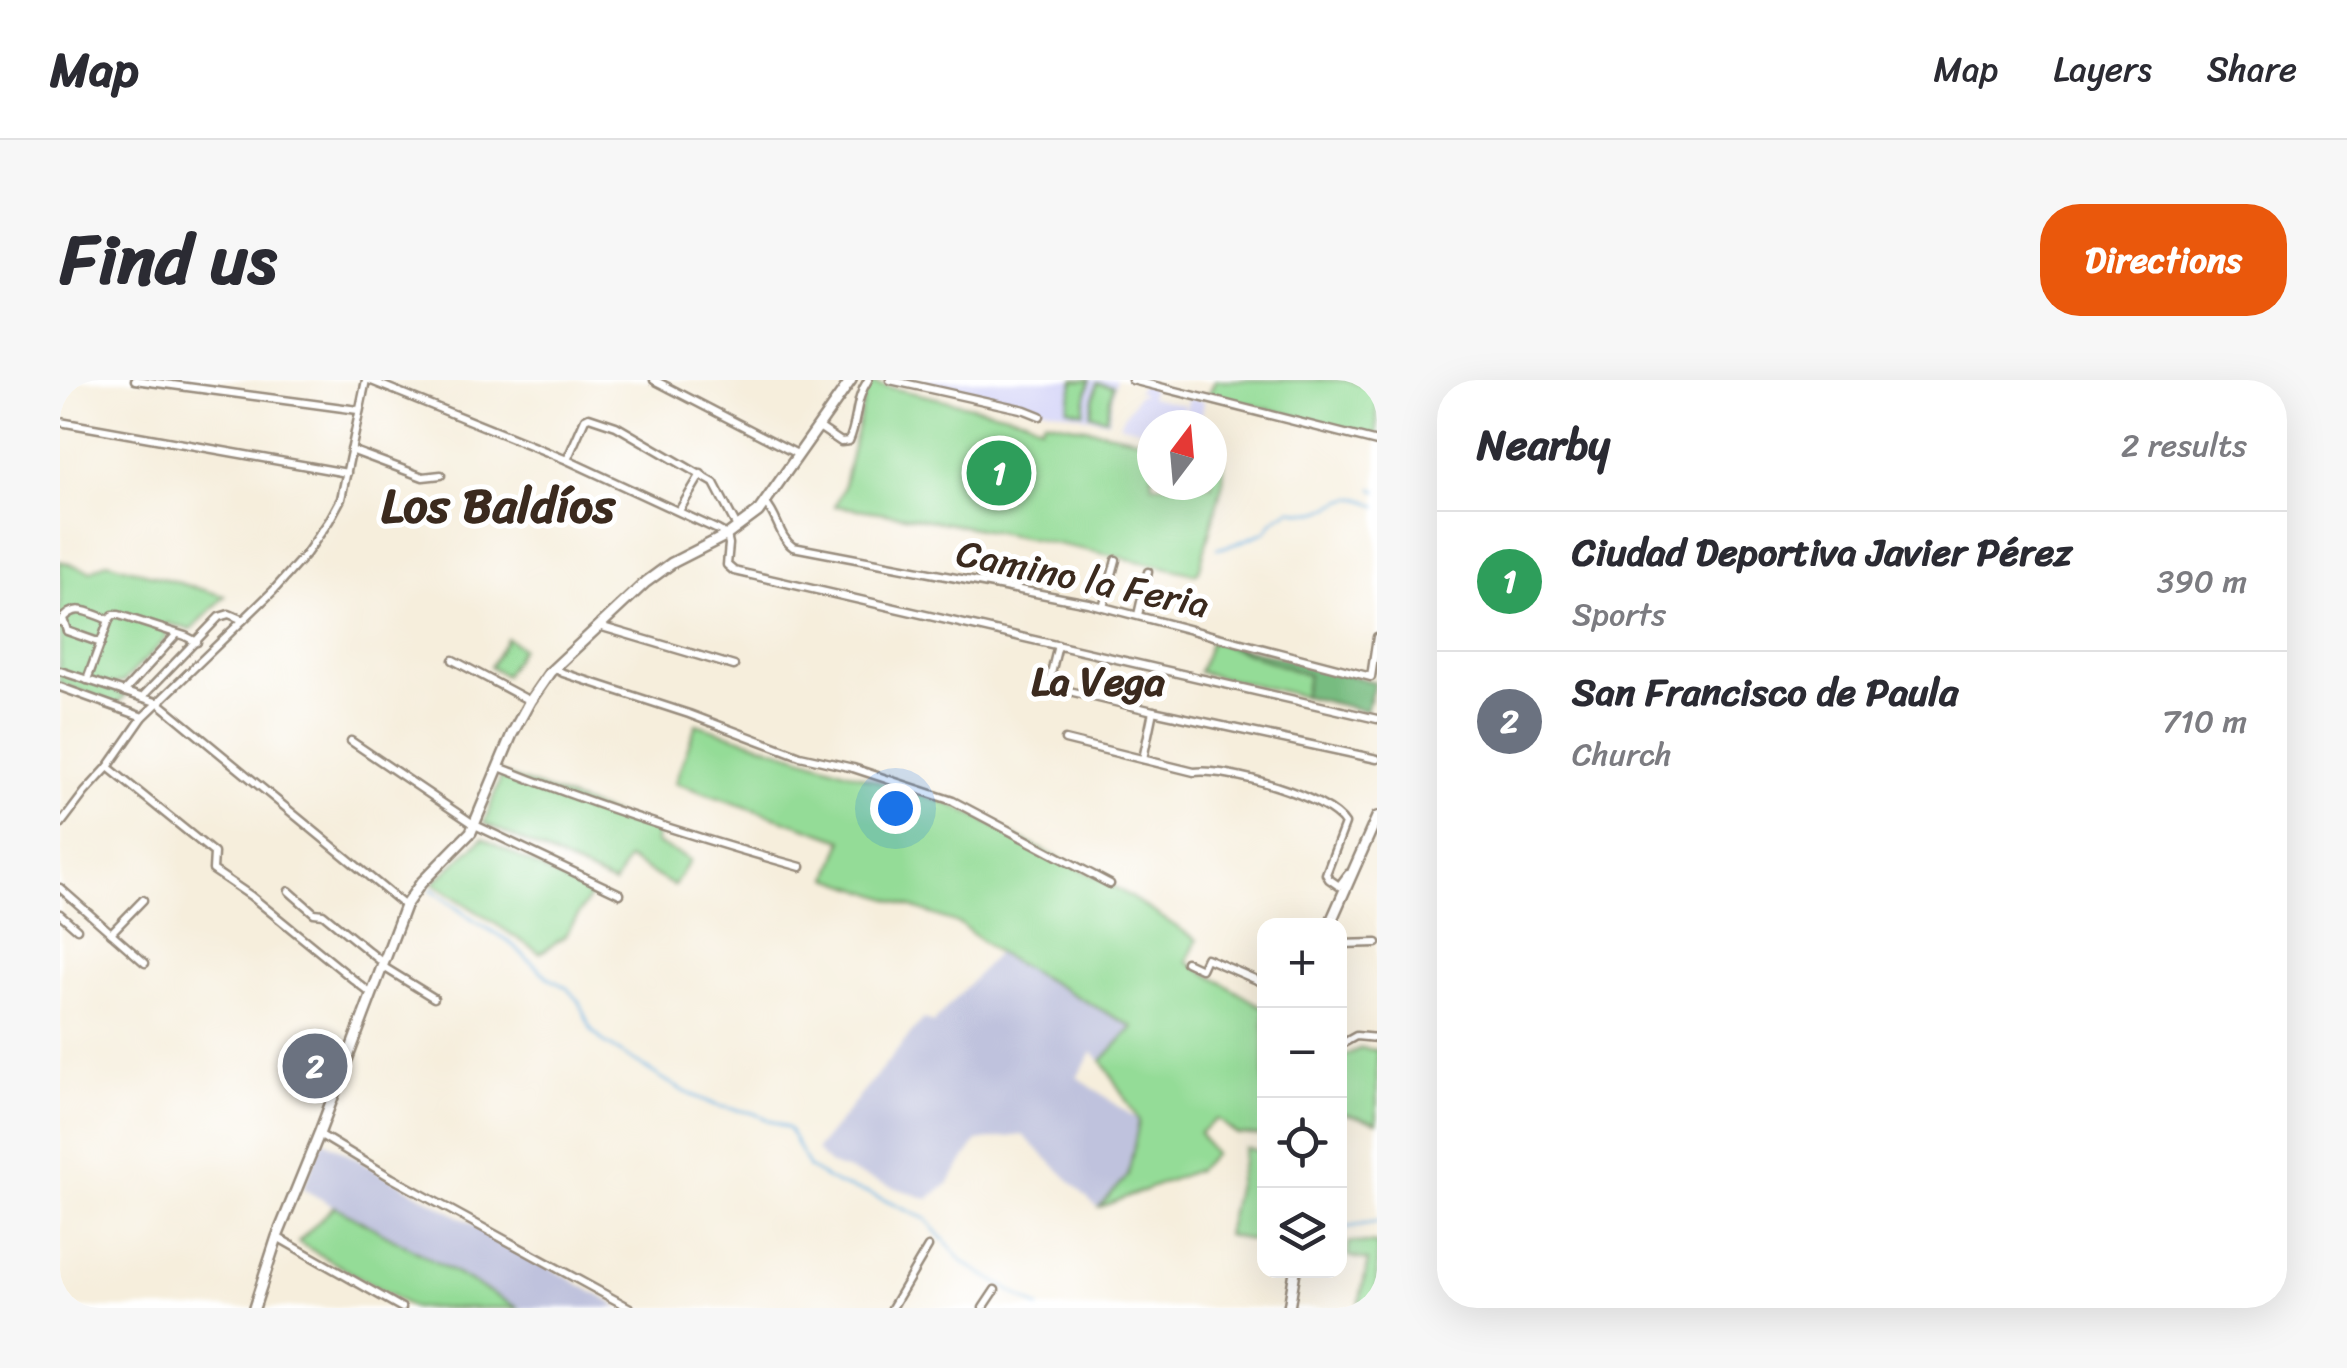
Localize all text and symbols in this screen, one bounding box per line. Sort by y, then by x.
text: Map [50,27,139,112]
text: Map [1934,38,1998,100]
text: Layers [2053,38,2152,100]
text: Share [2207,38,2297,100]
text: Find us [60,198,277,322]
button: Directions [2040,204,2287,316]
text: Nearby [1477,408,1610,482]
north arrow [1137,410,1227,500]
text: 2 results [2121,417,2247,474]
pin: 1 [966,436,1032,510]
district label: Los Baldíos [381,463,617,548]
text: Ciudad Deportiva Javier Pérez [1572,519,2072,586]
street label: Camino la Feria [950,520,1216,638]
text: 1 [1503,553,1516,610]
text: 390 m [2157,553,2247,610]
text: Sports [1572,586,1666,643]
district label: La Vega [1031,646,1166,717]
text: San Francisco de Paula [1572,659,1958,726]
text: 2 [1500,693,1519,750]
text: 710 m [2162,693,2247,750]
text: Church [1572,726,1672,783]
your location [870,783,921,834]
map controls [1257,918,1347,1278]
button: + [1257,918,1347,1008]
button: − [1257,1008,1347,1098]
pin: 2 [282,1028,348,1104]
button: locate [1257,1098,1347,1188]
button: layers [1257,1188,1347,1278]

